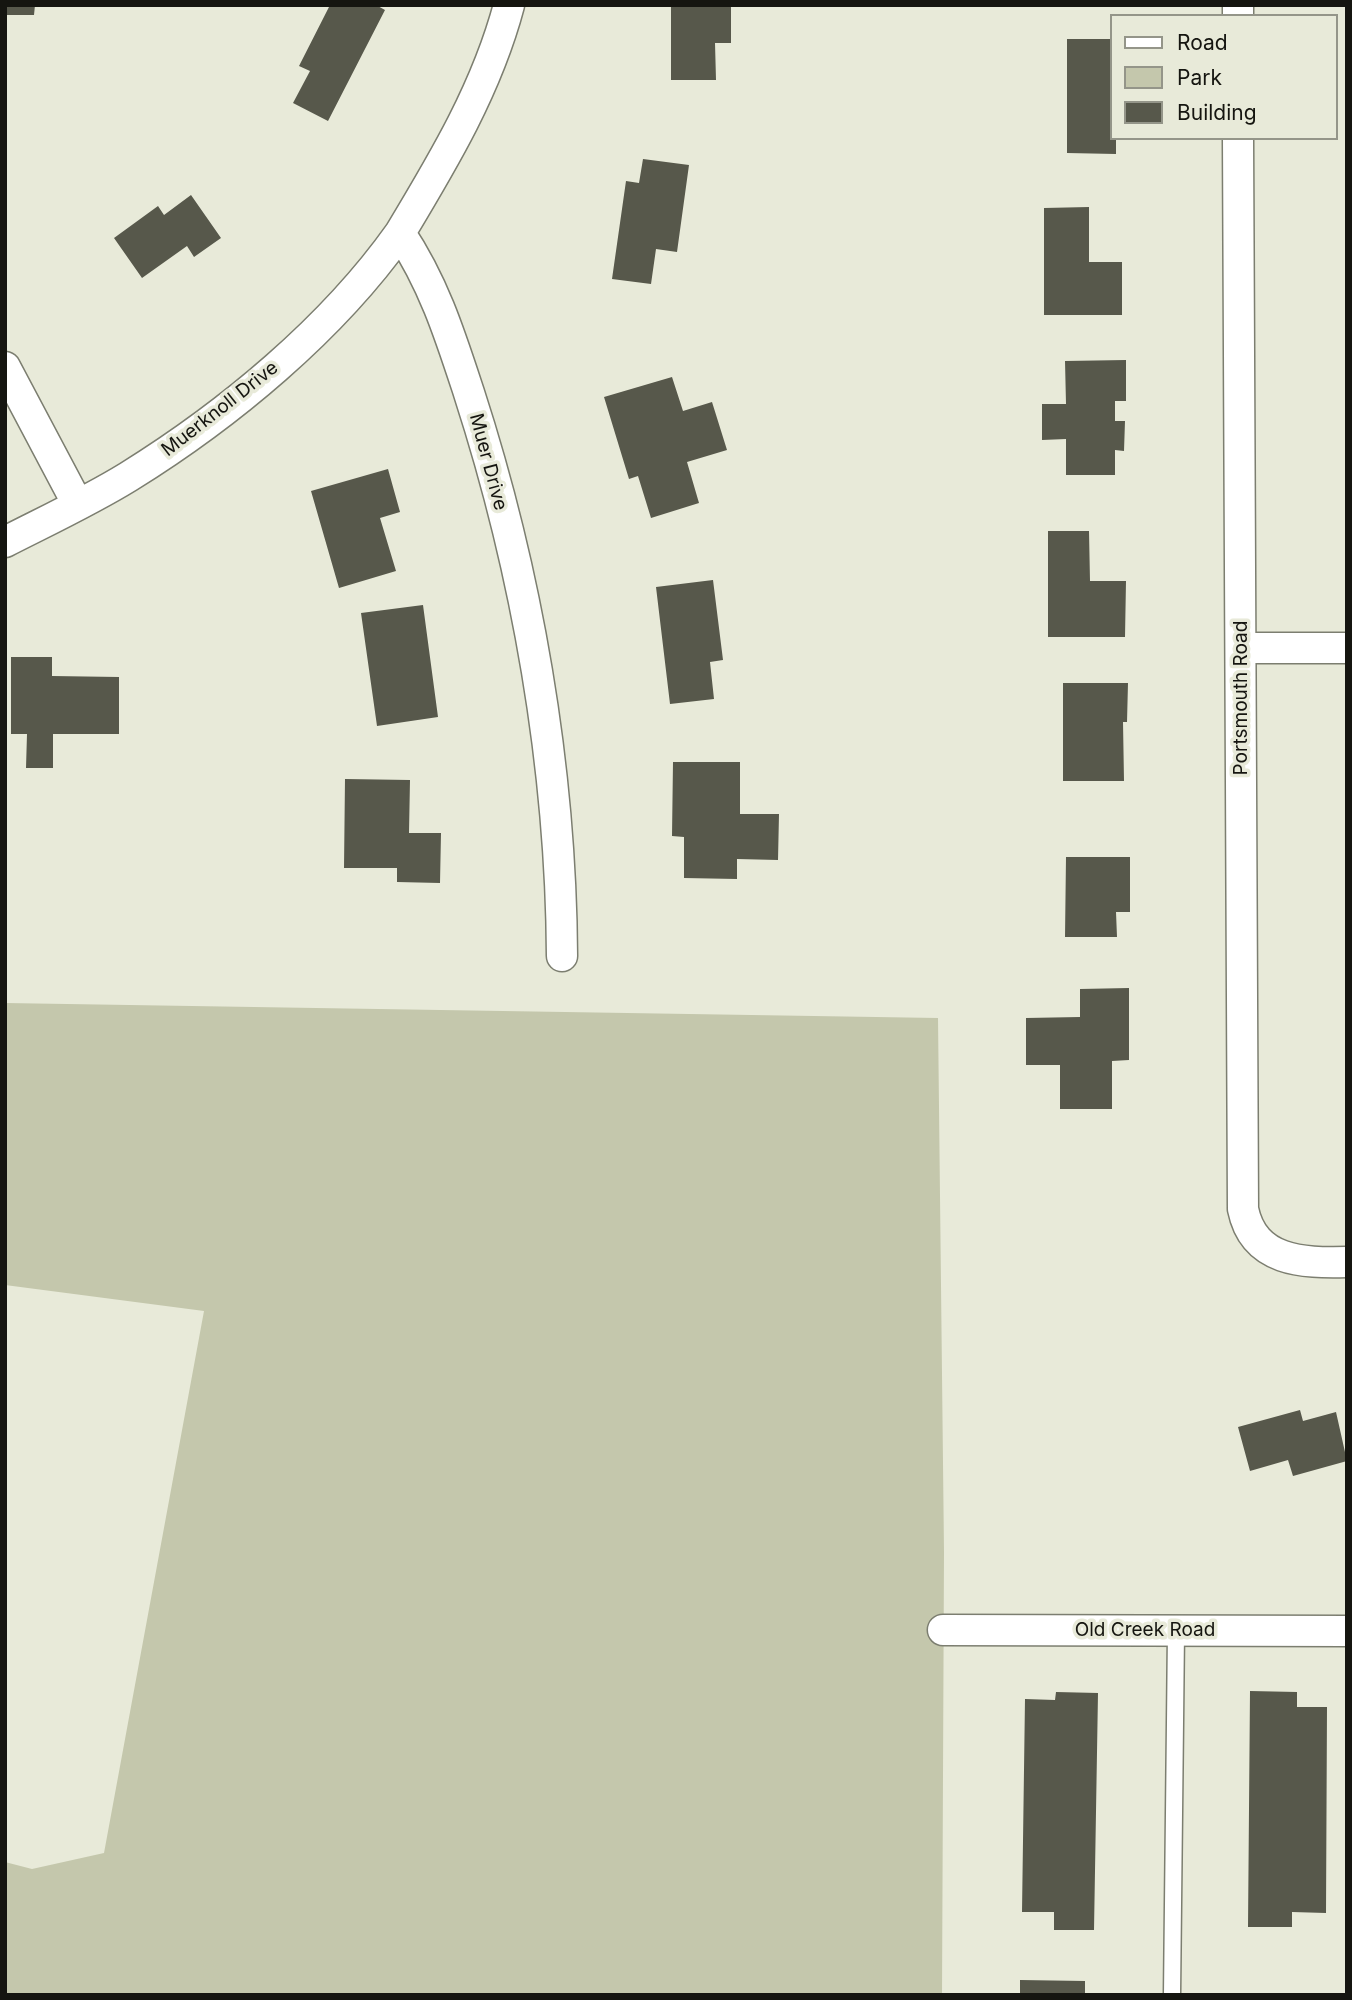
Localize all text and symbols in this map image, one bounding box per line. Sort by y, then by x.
legend [1110,14,1338,140]
text: Road [1177,30,1228,55]
text: Park [1177,65,1222,90]
text: Building [1177,100,1257,125]
street label: Muerknoll Drive [157,356,283,462]
street label: Muer Drive [464,411,512,513]
street label: Portsmouth Road [1230,621,1252,775]
street label: Old Creek Road [1075,1619,1215,1641]

